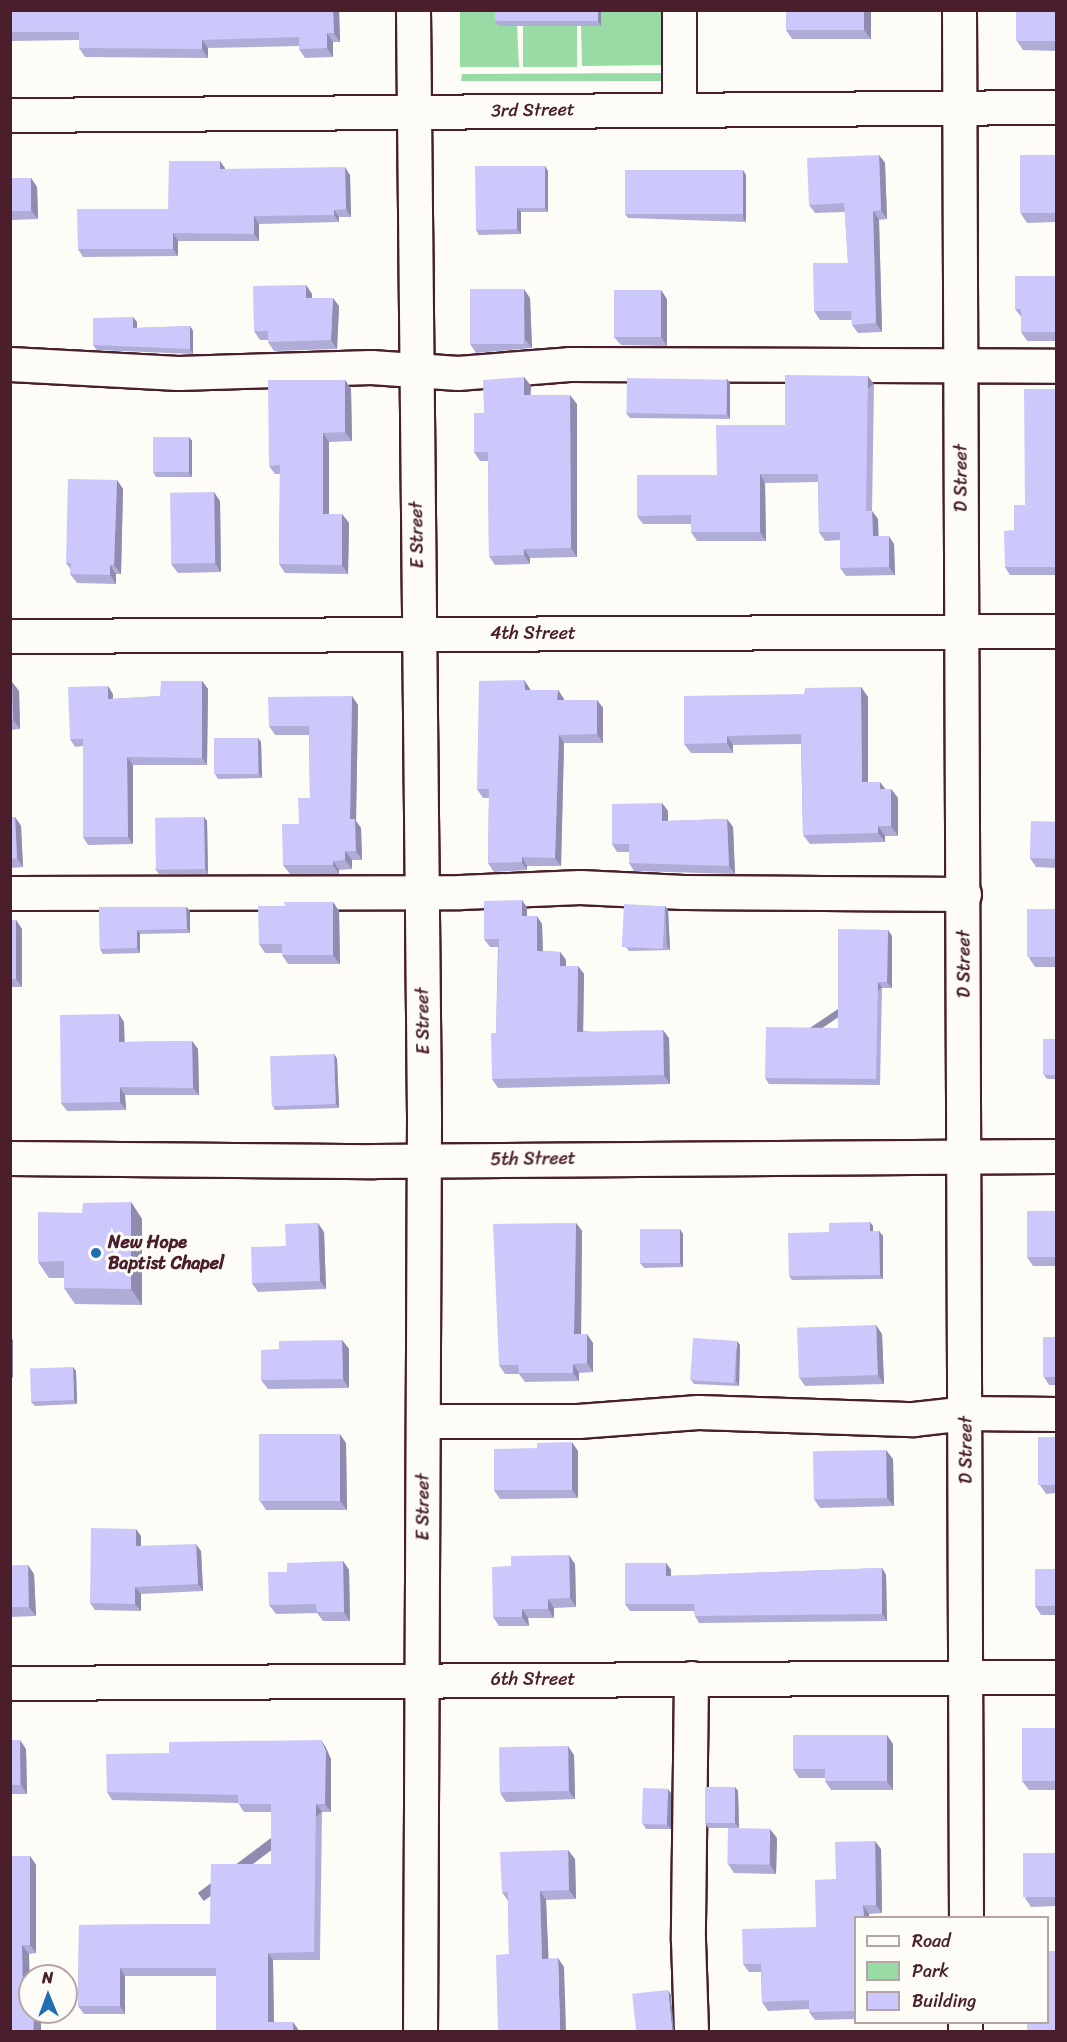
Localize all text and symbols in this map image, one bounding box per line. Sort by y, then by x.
street label: 3rd Street [491,98,575,122]
street label: D Street [950,444,972,512]
street label: E Street [406,501,428,569]
street label: 4th Street [490,622,576,644]
street label: D Street [953,930,975,998]
street label: E Street [412,987,434,1055]
street label: 5th Street [490,1147,576,1171]
place label: New Hope Baptist Chapel [108,1232,224,1274]
marker: New Hope Baptist Chapel [89,1246,103,1260]
street label: D Street [955,1416,977,1484]
street label: E Street [412,1474,434,1540]
street label: 6th Street [491,1668,575,1690]
legend [854,1916,1049,2024]
text: Road [912,1925,951,1957]
text: Park [912,1955,949,1987]
text: N [42,1963,54,1992]
north arrow [18,1964,78,2024]
text: Building [912,1985,976,2017]

